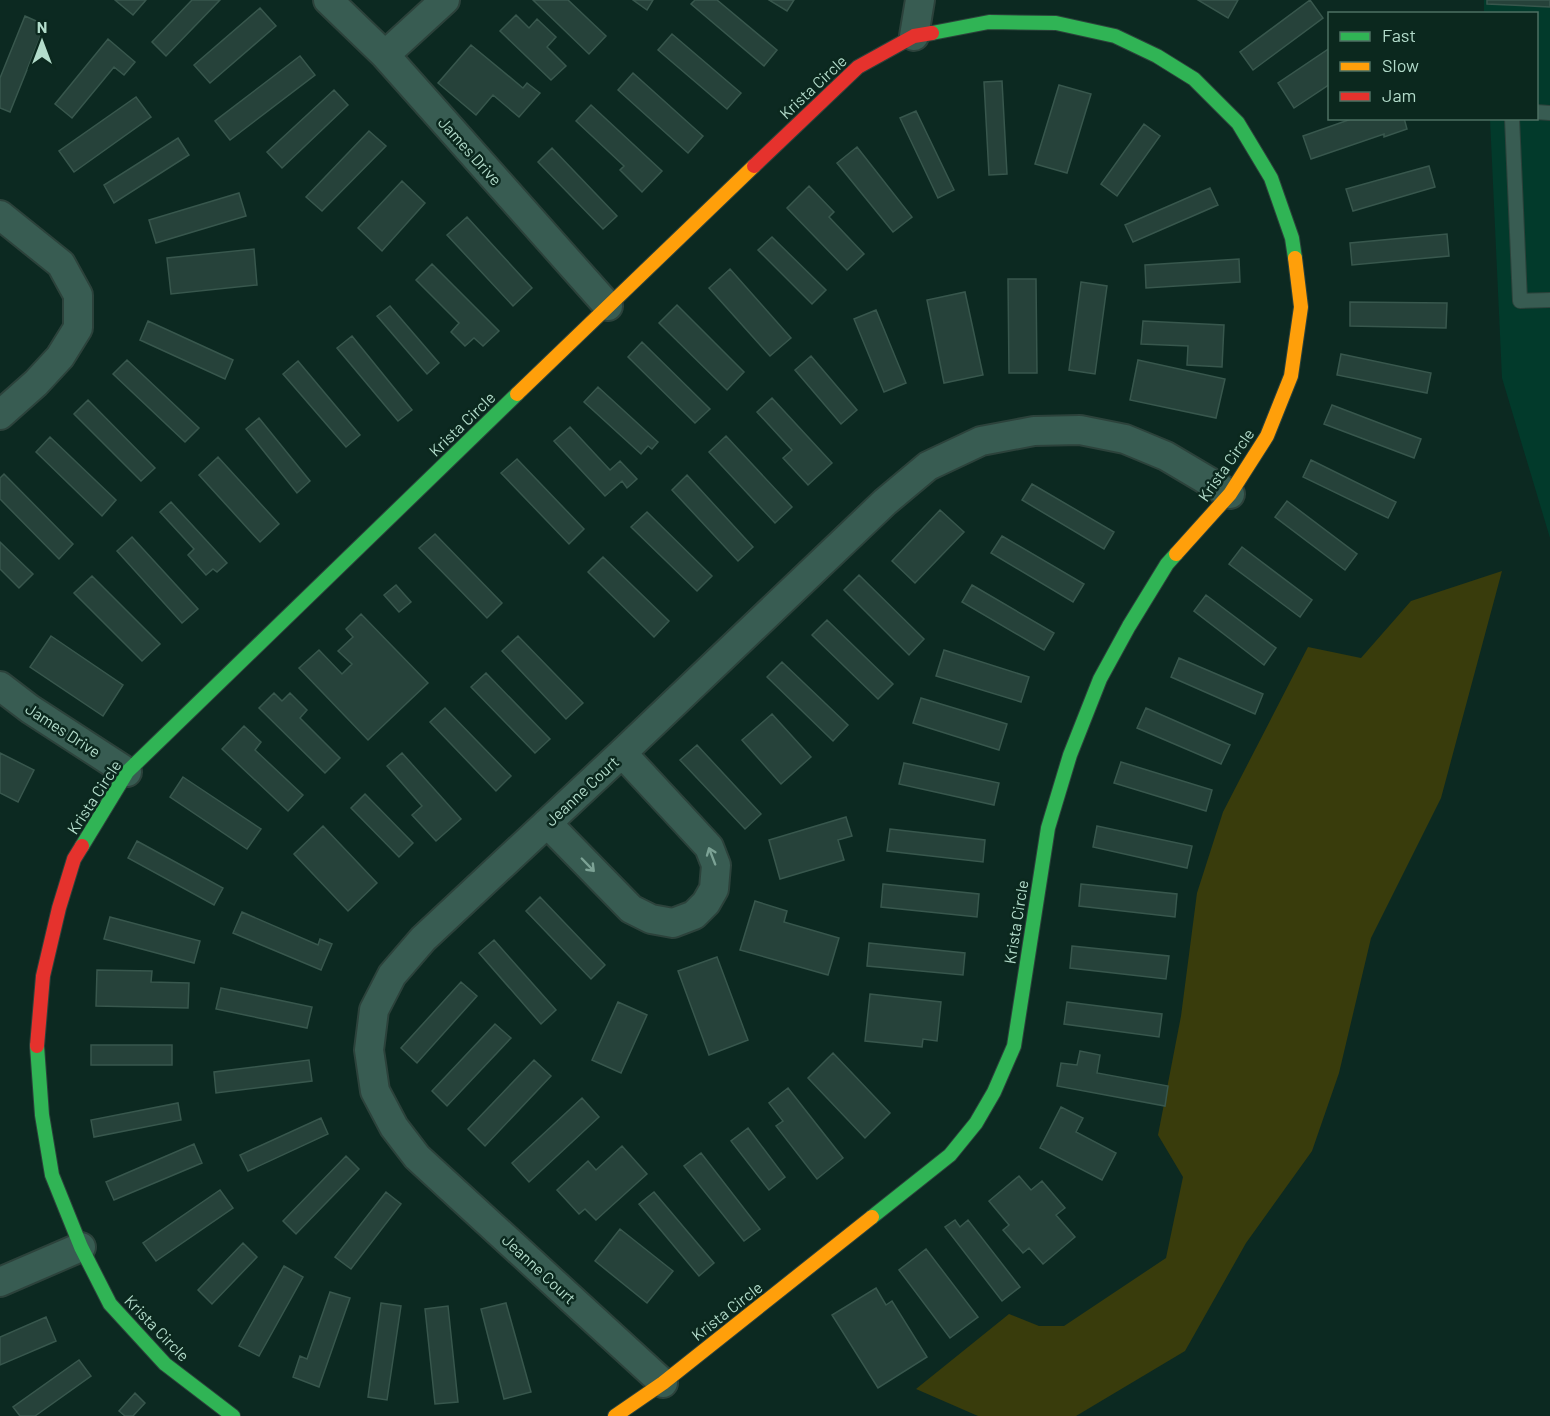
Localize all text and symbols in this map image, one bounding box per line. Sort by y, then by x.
north arrow [12,12,72,72]
legend [1328,12,1538,120]
text: N [37,17,47,36]
text: Fast [1382,24,1416,46]
street label: Krista Circle [775,51,850,122]
text: Slow [1382,54,1419,76]
text: Jam [1382,84,1416,106]
street label: James Drive [435,113,506,189]
street label: Krista Circle [425,387,499,460]
street label: Krista Circle [1194,425,1258,505]
street label: James Drive [22,698,104,761]
street label: Jeanne Court [541,752,622,829]
street label: Krista Circle [63,756,125,837]
one-way arrow [706,847,717,866]
one-way arrow [581,858,595,873]
street label: Krista Circle [1000,879,1032,965]
street label: Jeanne Court [499,1230,580,1307]
street label: Krista Circle [688,1277,766,1344]
street label: Krista Circle [121,1291,194,1365]

